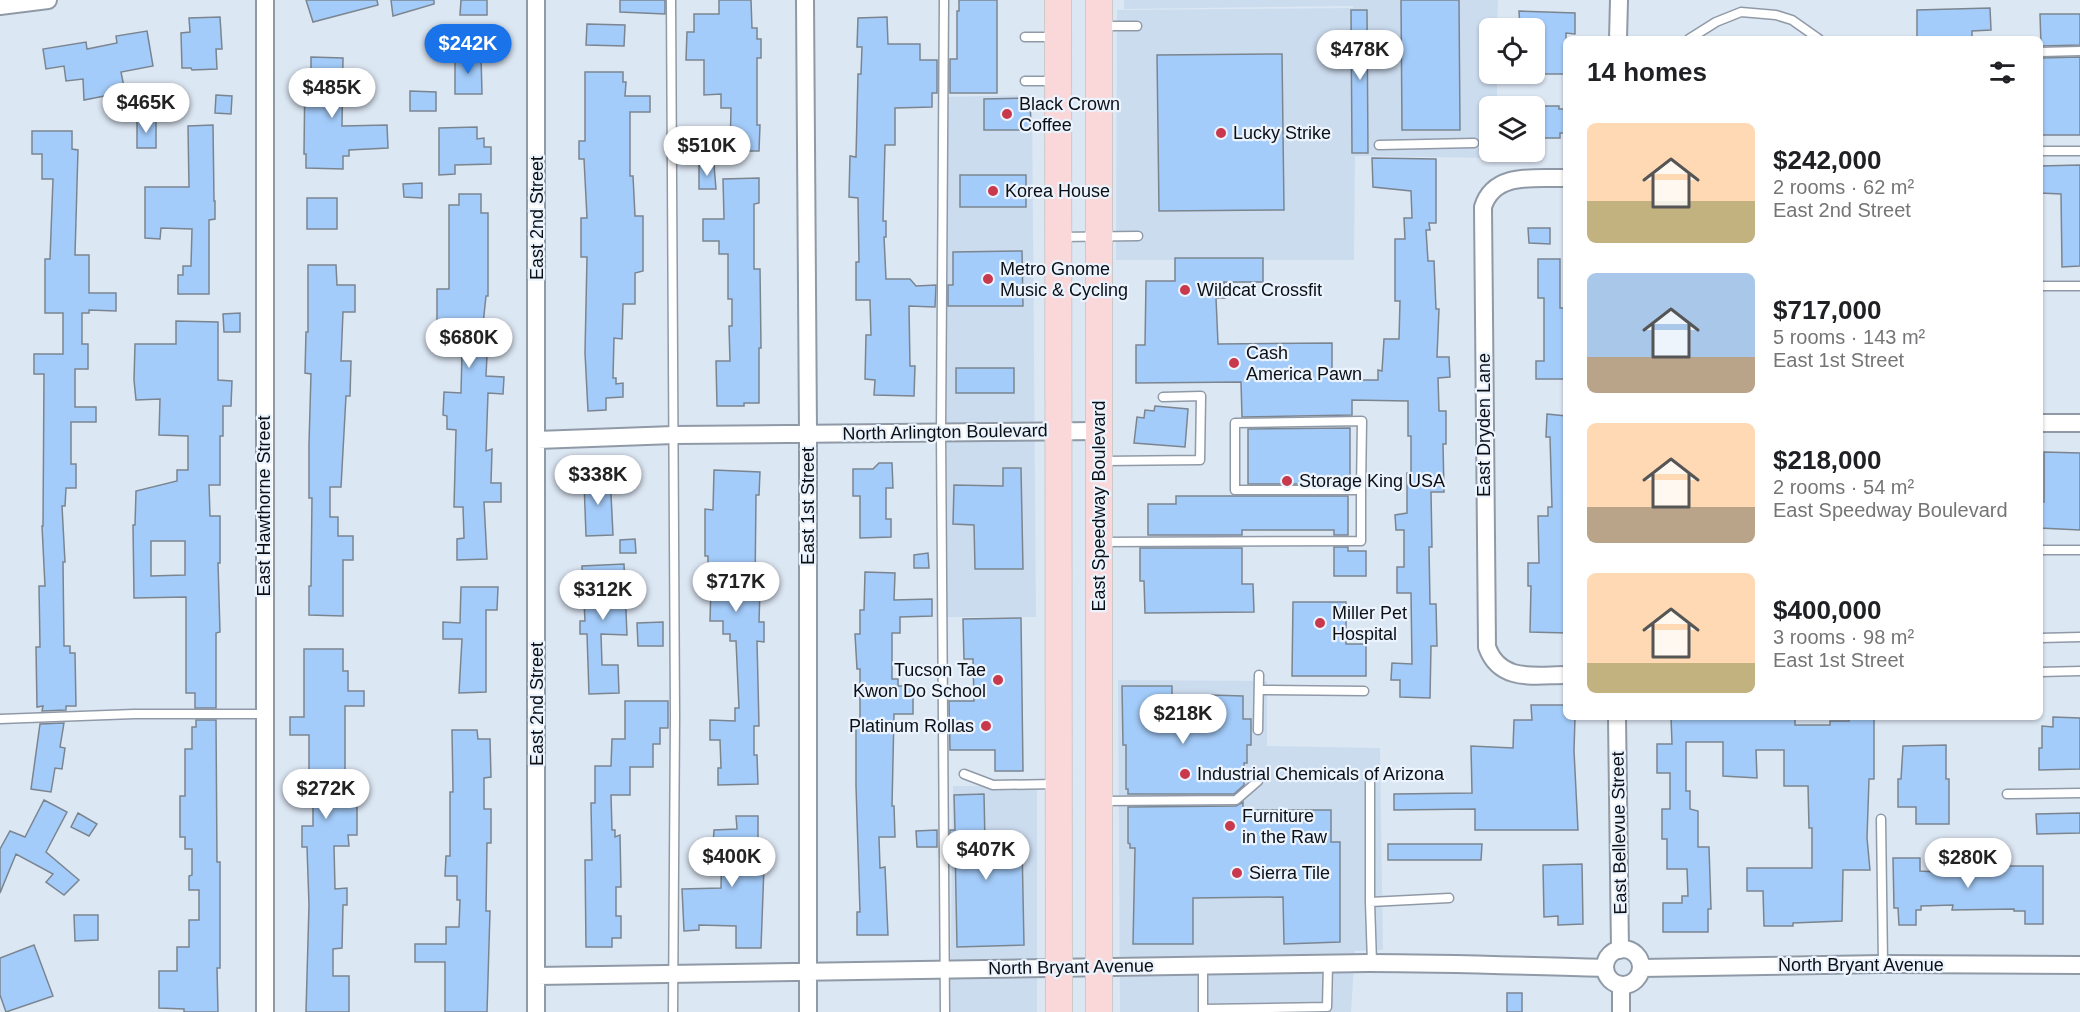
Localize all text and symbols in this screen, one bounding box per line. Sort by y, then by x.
map controls [1479,18,1545,162]
button: locate [1479,18,1545,84]
pin: $242K [426,24,510,75]
pin: $478K [1318,30,1402,81]
text: $242K [439,32,497,54]
text: $478K [1331,38,1389,60]
icon: filters [1986,56,2019,89]
text: 14 homes [1587,57,1707,87]
pin: $485K [290,68,374,119]
text: $485K [303,76,361,98]
pin: $465K [104,83,188,134]
text: $465K [117,91,175,113]
place label: Black Crown Coffee [1019,94,1120,135]
button: layers [1479,96,1545,162]
marker: Black Crown Coffee [1000,107,1014,121]
place label: Lucky Strike [1233,123,1331,143]
pin: $510K [665,126,749,177]
marker: Lucky Strike [1214,126,1228,140]
text: $510K [678,134,736,156]
text: $242,000 [1773,145,1881,175]
icon: home [1635,147,1707,219]
street label: East 2nd Street [527,156,547,280]
text: 2 rooms · 62 m² [1773,176,1914,198]
place label: Korea House [1005,181,1110,201]
marker: Korea House [986,184,1000,198]
text: East 2nd Street [1773,199,1911,221]
place label: Metro Gnome Music & Cycling [1000,259,1128,300]
marker: Metro Gnome Music & Cycling [981,272,995,286]
place label: Wildcat Crossfit [1197,280,1322,300]
marker: Wildcat Crossfit [1178,283,1192,297]
text: $717,000 [1773,295,1881,325]
icon: home [1635,297,1707,369]
pin: $680K [427,318,511,369]
text: $680K [440,326,498,348]
text: 5 rooms · 143 m² [1773,326,1925,348]
place label: Cash America Pawn [1246,343,1362,384]
text: East 1st Street [1773,349,1904,371]
street label: East Dryden Lane [1474,353,1494,497]
marker: Cash America Pawn [1227,356,1241,370]
street label: East Speedway Boulevard [1089,400,1109,612]
street label: East Hawthorne Street [254,415,274,597]
street label: North Arlington Boulevard [842,420,1048,444]
text: $218,000 [1773,445,1881,475]
street label: East 1st Street [798,447,818,565]
icon: home [1635,447,1707,519]
pin: $338K [556,455,640,506]
text: $338K [569,463,627,485]
place label: Storage King USA [1299,471,1445,491]
marker: Storage King USA [1280,474,1294,488]
text: 2 rooms · 54 m² [1773,476,1914,498]
text: East Speedway Boulevard [1773,499,2008,521]
pin: $717K [694,562,778,613]
pin: $312K [561,570,645,621]
text: $717K [707,570,765,592]
text: $312K [574,578,632,600]
text: $400,000 [1773,595,1881,625]
icon: home [1635,597,1707,669]
place label: Miller Pet Hospital [1332,603,1407,644]
marker: Miller Pet Hospital [1313,616,1327,630]
text: 3 rooms · 98 m² [1773,626,1914,648]
street label: East 2nd Street [527,642,547,766]
text: East 1st Street [1773,649,1904,671]
place label: Tucson Tae Kwon Do School [853,660,986,701]
marker: Tucson Tae Kwon Do School [991,673,1005,687]
pin: $218K [1141,694,1225,745]
text: $218K [1154,702,1212,724]
place label: Platinum Rollas [849,716,974,736]
marker: Platinum Rollas [979,719,993,733]
street label: East Bellevue Street [1608,751,1630,915]
place label: Industrial Chemicals of Arizona [1197,764,1445,784]
marker: Industrial Chemicals of Arizona [1178,767,1192,781]
pin: $272K [284,769,368,820]
text: $272K [297,777,355,799]
place label: Furniture in the Raw [1242,806,1328,847]
marker: Furniture in the Raw [1223,819,1237,833]
pin: $407K [944,830,1028,881]
pin: $400K [690,837,774,888]
text: $407K [957,838,1015,860]
pin: $280K [1926,838,2010,889]
text: $400K [703,845,761,867]
text: $280K [1939,846,1997,868]
place label: Sierra Tile [1249,863,1330,883]
marker: Sierra Tile [1230,866,1244,880]
street label: North Bryant Avenue [1778,955,1944,975]
street label: North Bryant Avenue [988,956,1154,978]

